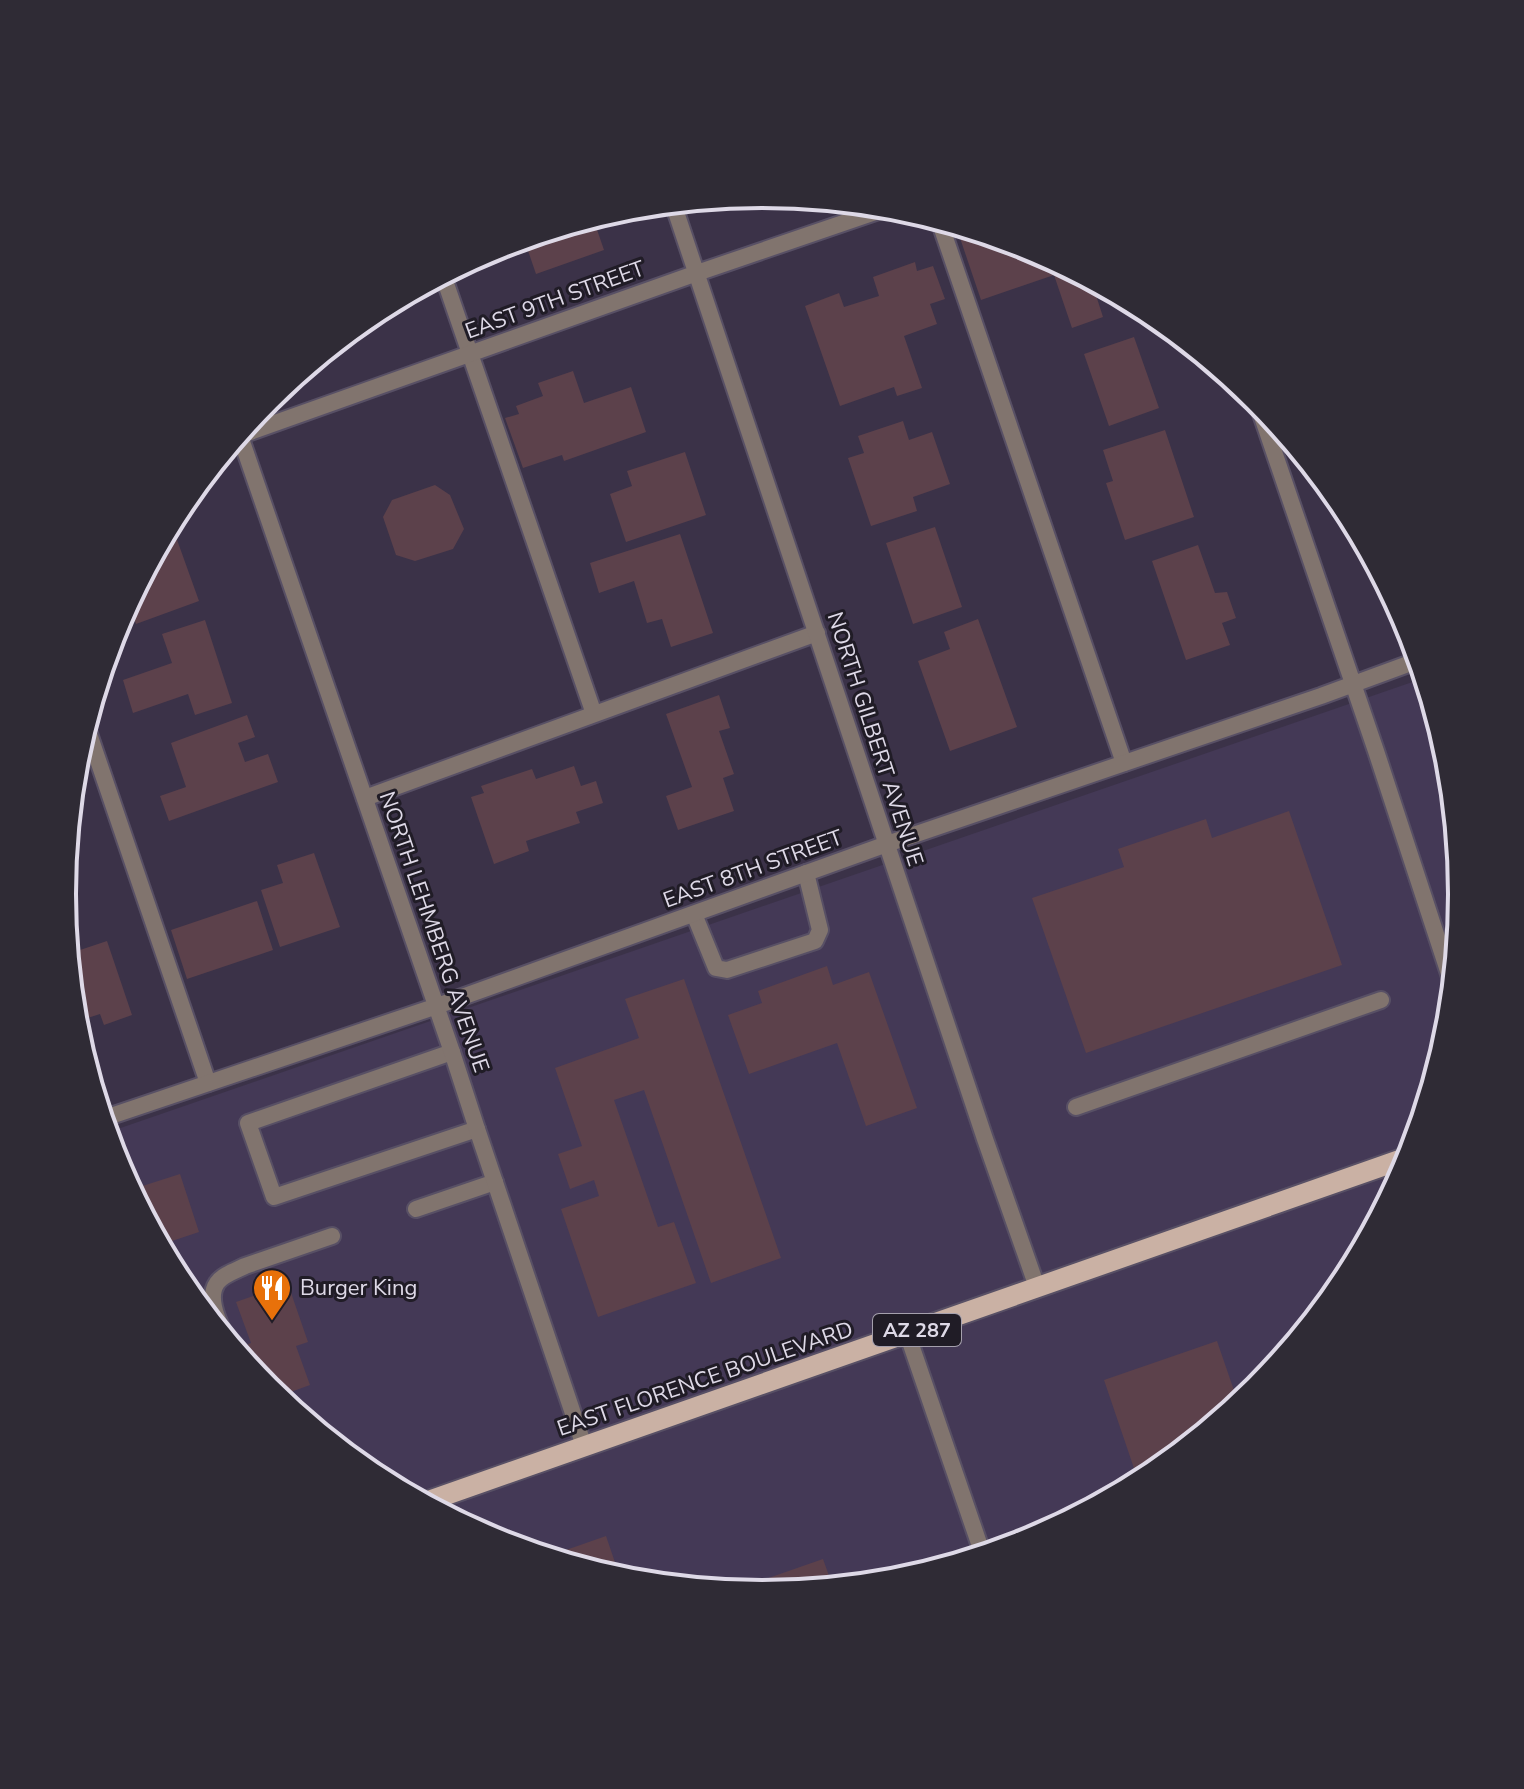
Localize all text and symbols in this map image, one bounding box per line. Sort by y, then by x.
street label: EAST 9TH STREET [461,253,650,346]
street label: NORTH GILBERT AVENUE [820,608,930,870]
street label: NORTH LEHMBERG AVENUE [372,788,496,1076]
street label: EAST 8TH STREET [659,822,848,915]
restaurant icon: Burger King [251,1267,293,1322]
place label: Burger King [300,1273,417,1303]
street label: EAST FLORENCE BOULEVARD [553,1314,857,1444]
road number: AZ 287 [873,1314,961,1346]

